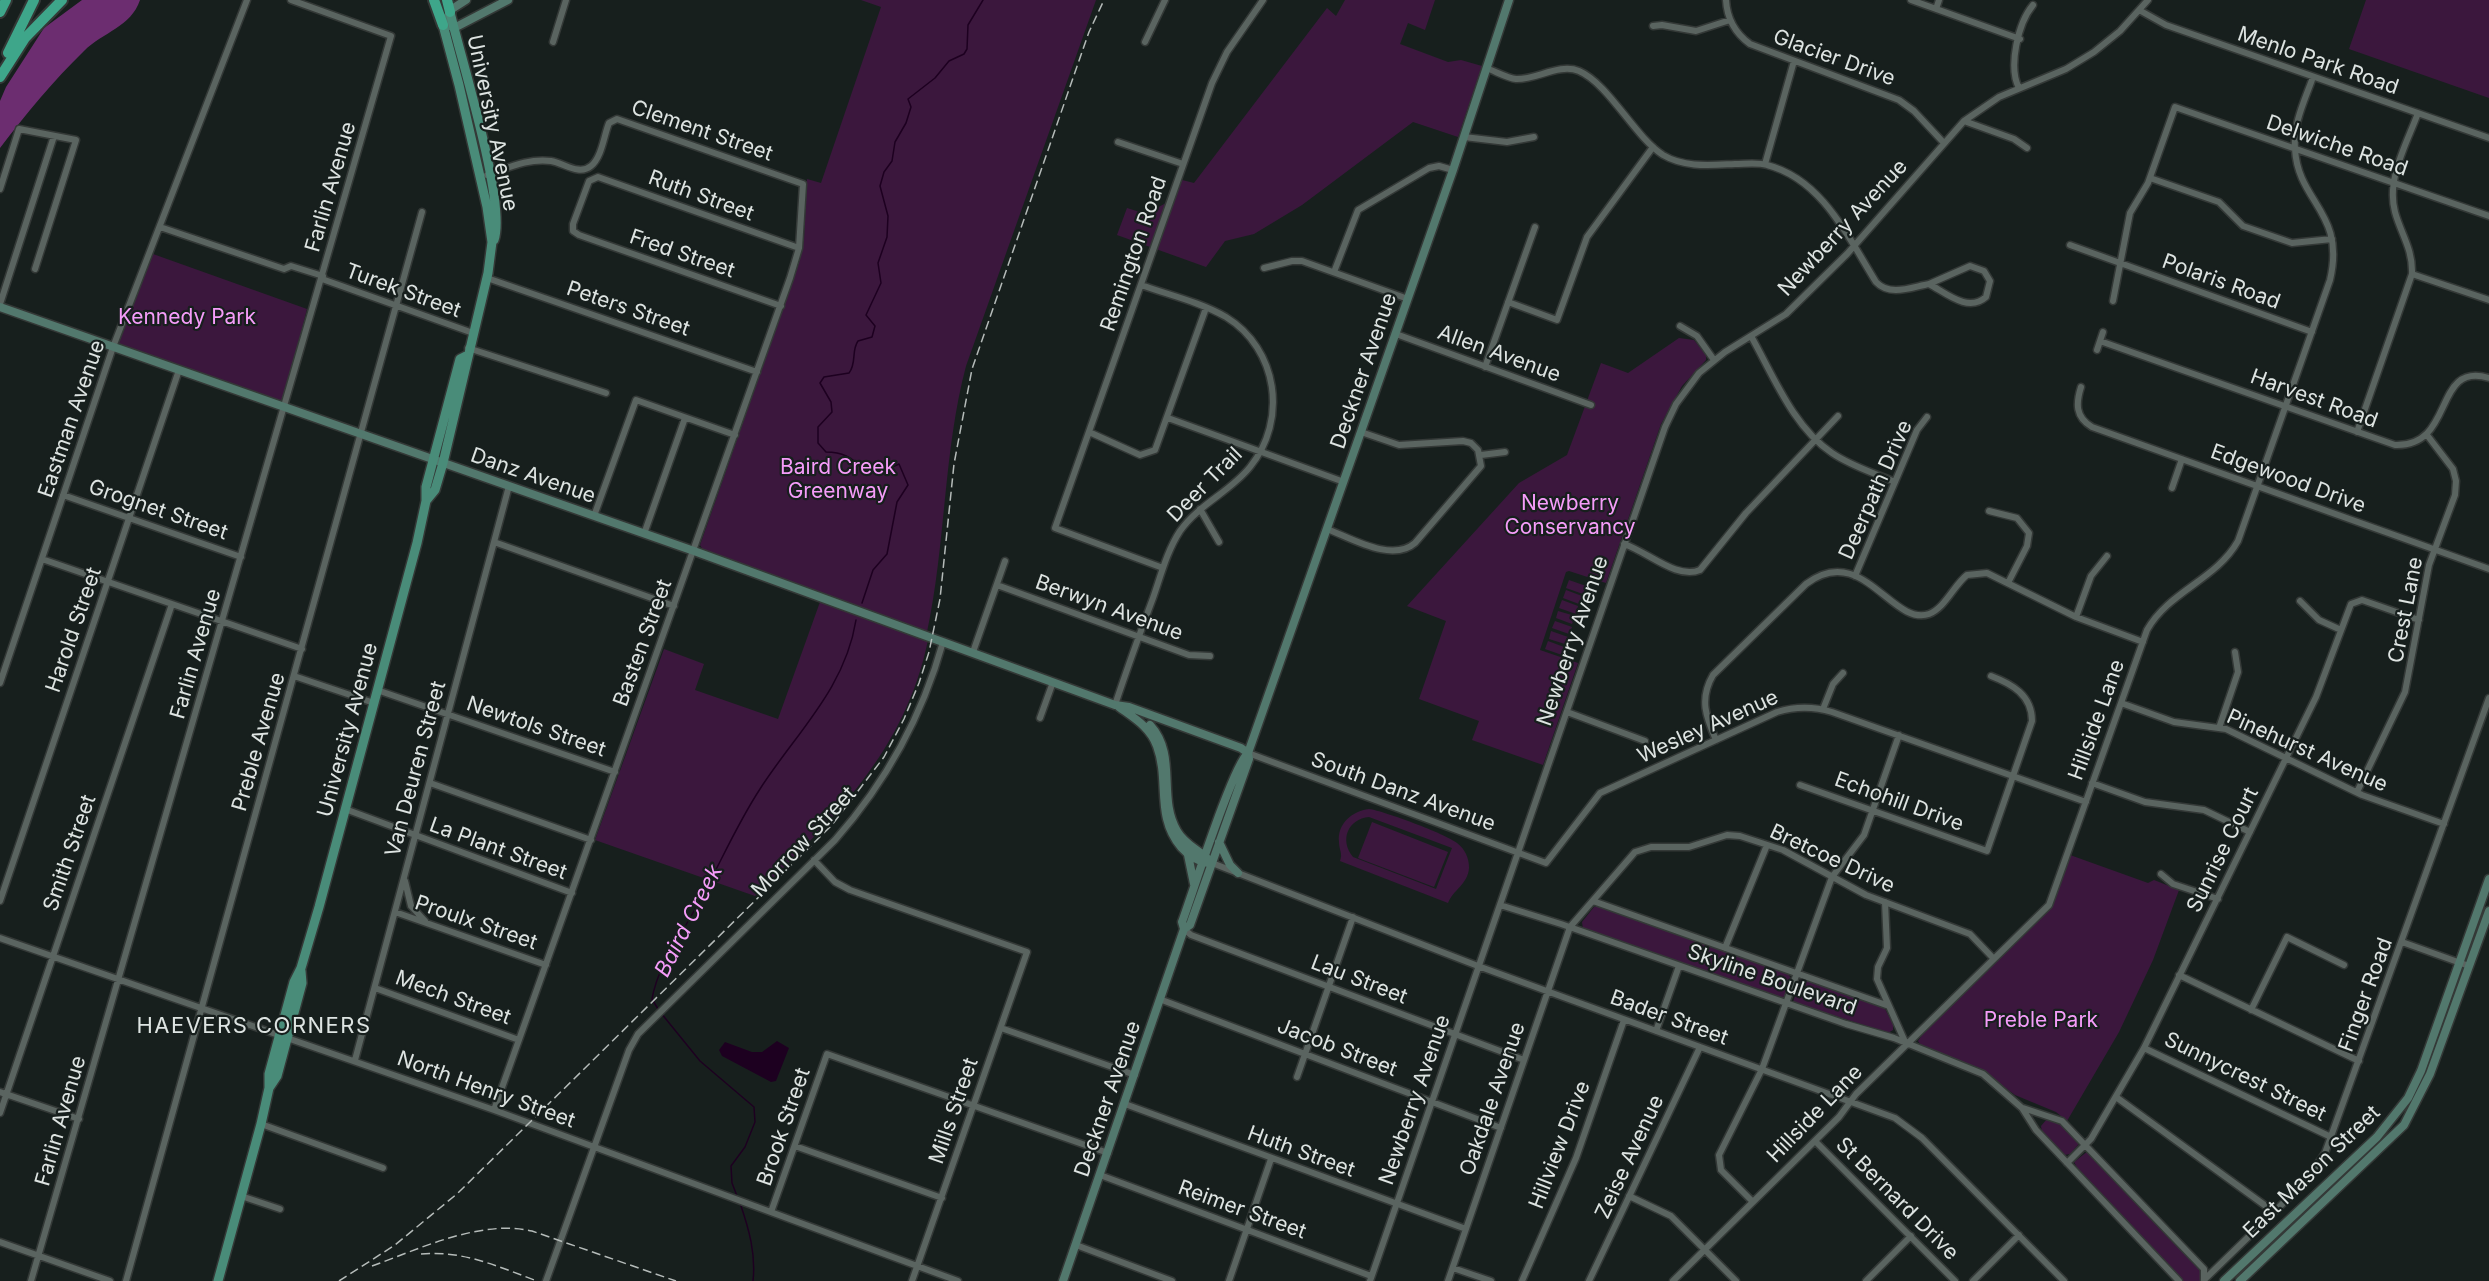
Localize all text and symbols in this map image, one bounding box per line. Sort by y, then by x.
street label: Menlo Park Road [2234,22,2402,100]
street label: Glacier Drive [1770,24,1898,92]
street label: University Avenue [461,33,523,213]
street label: Clement Street [628,95,776,167]
street label: Delwiche Road [2263,110,2411,182]
street label: Farlin Avenue [300,119,362,255]
street label: Newberry Avenue [1773,154,1913,302]
street label: Ruth Street [645,165,757,227]
street label: Remington Road [1096,173,1172,335]
street label: Fred Street [626,224,738,284]
street label: Polaris Road [2159,249,2283,315]
street label: Turek Street [342,258,464,324]
street label: Peters Street [563,276,693,342]
street label: Deckner Avenue [1326,290,1402,452]
park label: Kennedy Park [118,305,256,331]
street label: Allen Avenue [1434,320,1564,388]
street label: Eastman Avenue [33,337,111,501]
street label: Harvest Road [2247,364,2381,434]
street label: Deerpath Drive [1834,416,1918,564]
street label: Edgewood Drive [2207,439,2369,519]
street label: Deer Trail [1162,442,1248,528]
street label: Danz Avenue [467,443,599,509]
park label: Baird Creek Greenway [780,455,896,505]
street label: Grognet Street [85,474,231,546]
park label: Newberry Conservancy [1504,491,1636,541]
street label: Newberry Avenue [1532,553,1614,729]
street label: Crest Lane [2383,555,2429,665]
street label: Harold Street [41,564,107,696]
street label: Berwyn Avenue [1032,570,1186,646]
street label: Basten Street [608,576,678,710]
street label: Farlin Avenue [165,586,227,722]
street label: University Avenue [313,640,383,820]
street label: Hillside Lane [2064,656,2130,784]
street label: Preble Avenue [227,670,291,814]
street label: Van Deuren Street [380,678,452,860]
street label: Wesley Avenue [1634,685,1782,769]
street label: Newtols Street [463,691,609,763]
street label: Pinehurst Avenue [2223,704,2391,798]
street label: South Danz Avenue [1307,747,1499,837]
street label: Echohill Drive [1831,767,1967,837]
street label: Morrow Street [746,782,862,902]
street label: Sunrise Court [2182,783,2264,917]
street label: Smith Street [38,792,102,914]
street label: La Plant Street [426,812,570,886]
street label: Bretcoe Drive [1765,819,1899,899]
water label: Baird Creek [649,861,729,981]
street label: Proulx Street [412,890,540,956]
street label: Finger Road [2334,935,2398,1055]
street label: Skyline Boulevard [1684,939,1860,1021]
street label: Lau Street [1307,950,1411,1010]
street label: Mech Street [392,966,514,1030]
street label: Bader Street [1607,985,1731,1051]
park label: Preble Park [1984,1008,2098,1034]
street label: Newberry Avenue [1374,1012,1456,1188]
district label: HAEVERS CORNERS [136,1013,372,1039]
street label: Jacob Street [1273,1014,1401,1082]
street label: Deckner Avenue [1070,1018,1146,1180]
street label: Oakdale Avenue [1455,1019,1531,1179]
street label: Sunnycrest Street [2160,1027,2330,1127]
street label: North Henry Street [394,1046,578,1134]
street label: Farlin Avenue [30,1053,92,1189]
street label: Mills Street [924,1055,984,1167]
street label: Hillside Lane [1762,1060,1868,1168]
street label: Brook Street [752,1065,816,1189]
street label: Hillview Drive [1524,1078,1596,1212]
street label: Zeise Avenue [1590,1091,1670,1223]
street label: East Mason Street [2238,1100,2386,1244]
street label: Huth Street [1244,1121,1358,1183]
street label: St Bernard Drive [1830,1132,1964,1266]
street label: Reimer Street [1175,1175,1309,1245]

